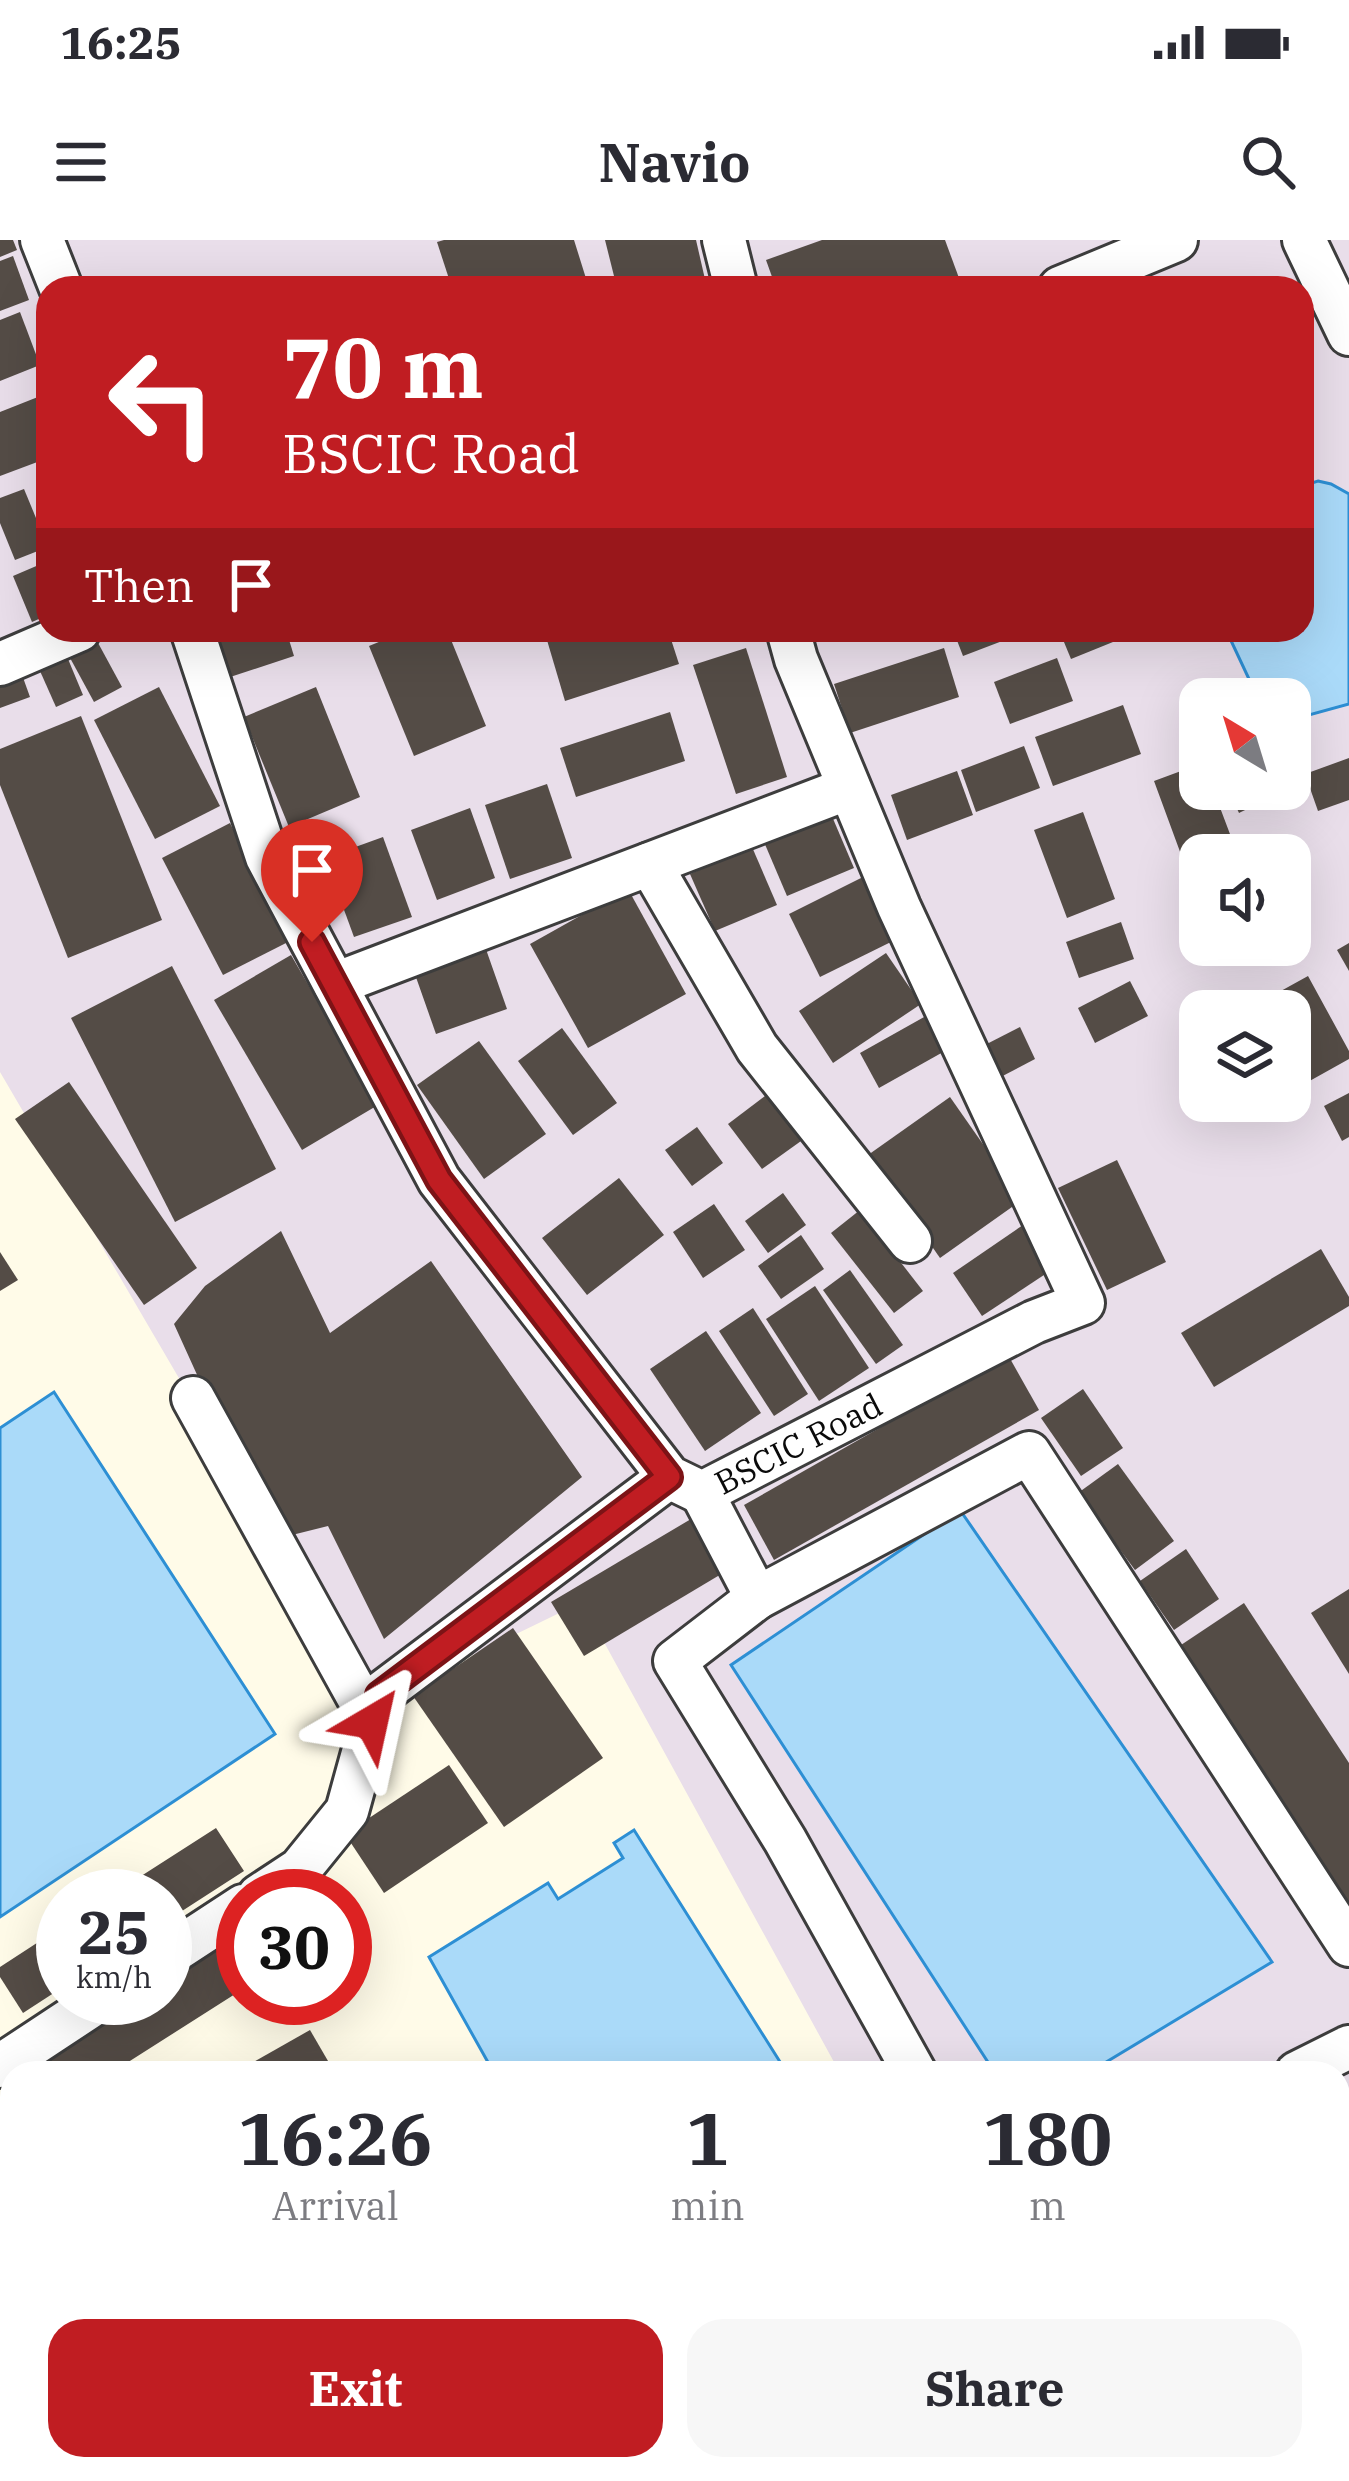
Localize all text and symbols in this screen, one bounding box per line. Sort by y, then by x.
text: 16:25 [60,13,182,71]
text: Navio [598,127,751,197]
icon: menu [48,129,114,195]
icon: search [1235,129,1301,195]
text: 70 m [282,312,484,421]
icon: left [84,324,240,480]
text: BSCIC Road [282,418,580,488]
icon: arrive [218,552,284,618]
text: Then [84,556,194,614]
north arrow [1179,678,1311,810]
map controls [1179,678,1311,1122]
pin [261,819,363,942]
button: sound [1179,834,1311,966]
icon: arrive [279,837,345,903]
button: layers [1179,990,1311,1122]
street label: BSCIC Road [707,1382,889,1504]
position arrow [309,1659,435,1785]
speed limit sign: 30 [216,1869,372,2025]
text: 25 [78,1892,150,1971]
text: km/h [76,1957,152,1996]
text: 16:26 [238,2091,432,2185]
text: 1 [686,2091,729,2185]
text: 180 [983,2091,1112,2185]
text: Arrival [272,2180,399,2231]
text: min [670,2180,745,2231]
text: m [1029,2180,1066,2231]
button: Exit [48,2319,663,2457]
button: Share [687,2319,1302,2457]

